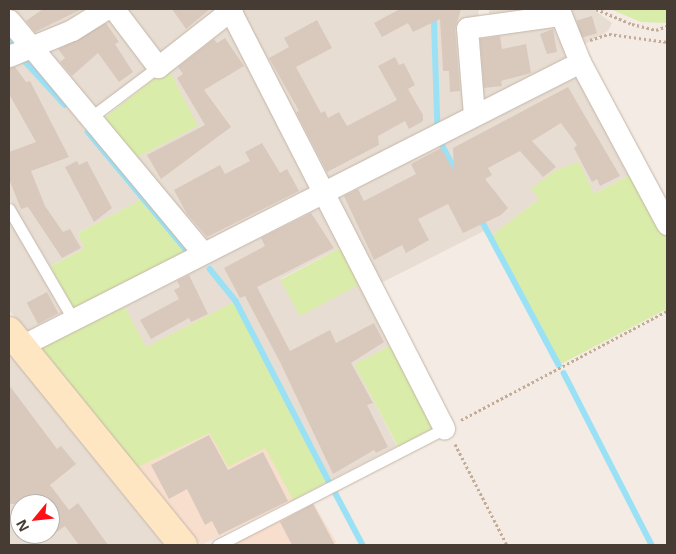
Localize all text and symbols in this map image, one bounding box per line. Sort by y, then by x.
north arrow [10,494,60,544]
text: N [11,516,33,535]

